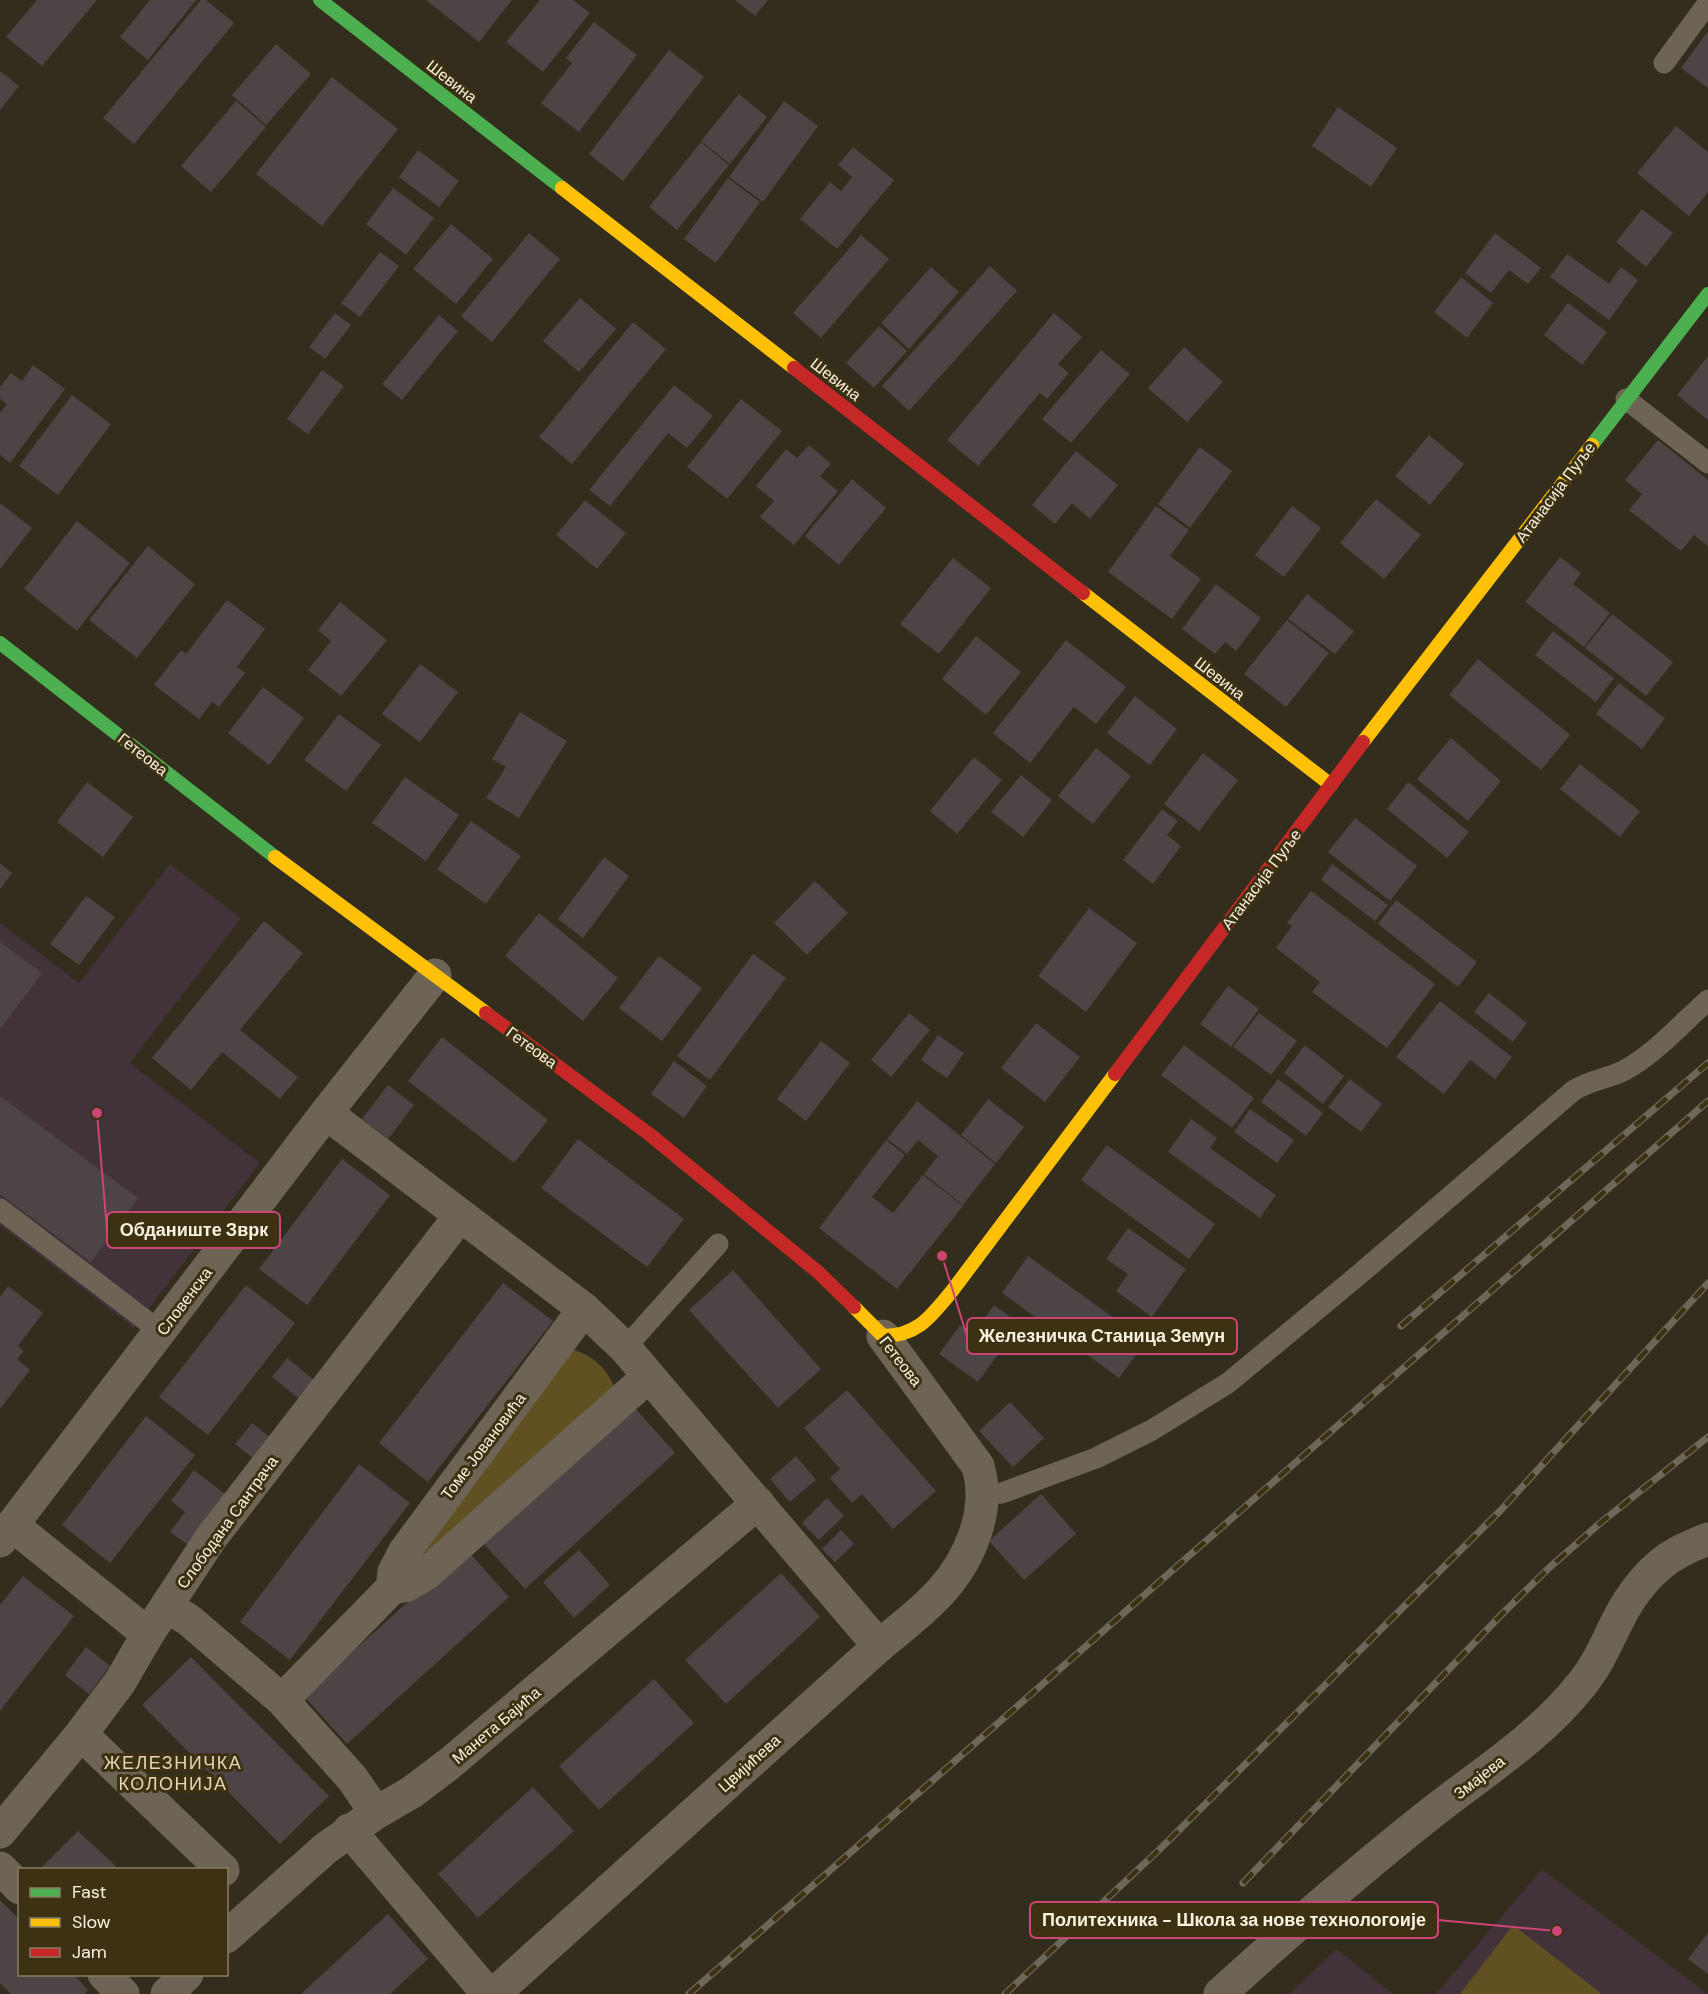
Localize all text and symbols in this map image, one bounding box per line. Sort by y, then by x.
street label: Шевина [422,55,481,108]
street label: Шевина [806,353,865,406]
street label: Атанасија Пуље [1511,438,1600,547]
street label: Шевина [1190,652,1249,705]
street label: Гетеова [113,728,172,781]
street label: Атанасија Пуље [1217,825,1306,934]
street label: Гетеова [502,1022,561,1073]
callout: Обданиште Зврк [107,1212,280,1248]
text: Обданиште Зврк [120,1218,269,1242]
street label: Словенска [152,1263,217,1340]
callout: Железничка Станица Земун [967,1318,1237,1354]
text: Железничка Станица Земун [978,1324,1225,1348]
street label: Гетеова [874,1332,927,1391]
street label: Томе Јовановића [436,1389,531,1504]
street label: Слободана Сантрача [172,1452,283,1593]
street label: Манета Бајића [448,1682,545,1769]
street label: Цвијићева [714,1730,785,1797]
district label: ЖЕЛЕЗНИЧКА КОЛОНИЈА [104,1751,242,1796]
street label: Змајева [1450,1751,1509,1804]
legend [18,1868,228,1976]
text: Fast [72,1880,107,1904]
callout: Политехника - Школа за нове технологоије [1030,1902,1438,1938]
text: Политехника - Школа за нове технологоије [1042,1908,1426,1932]
text: Slow [72,1910,111,1934]
text: Jam [72,1940,107,1964]

